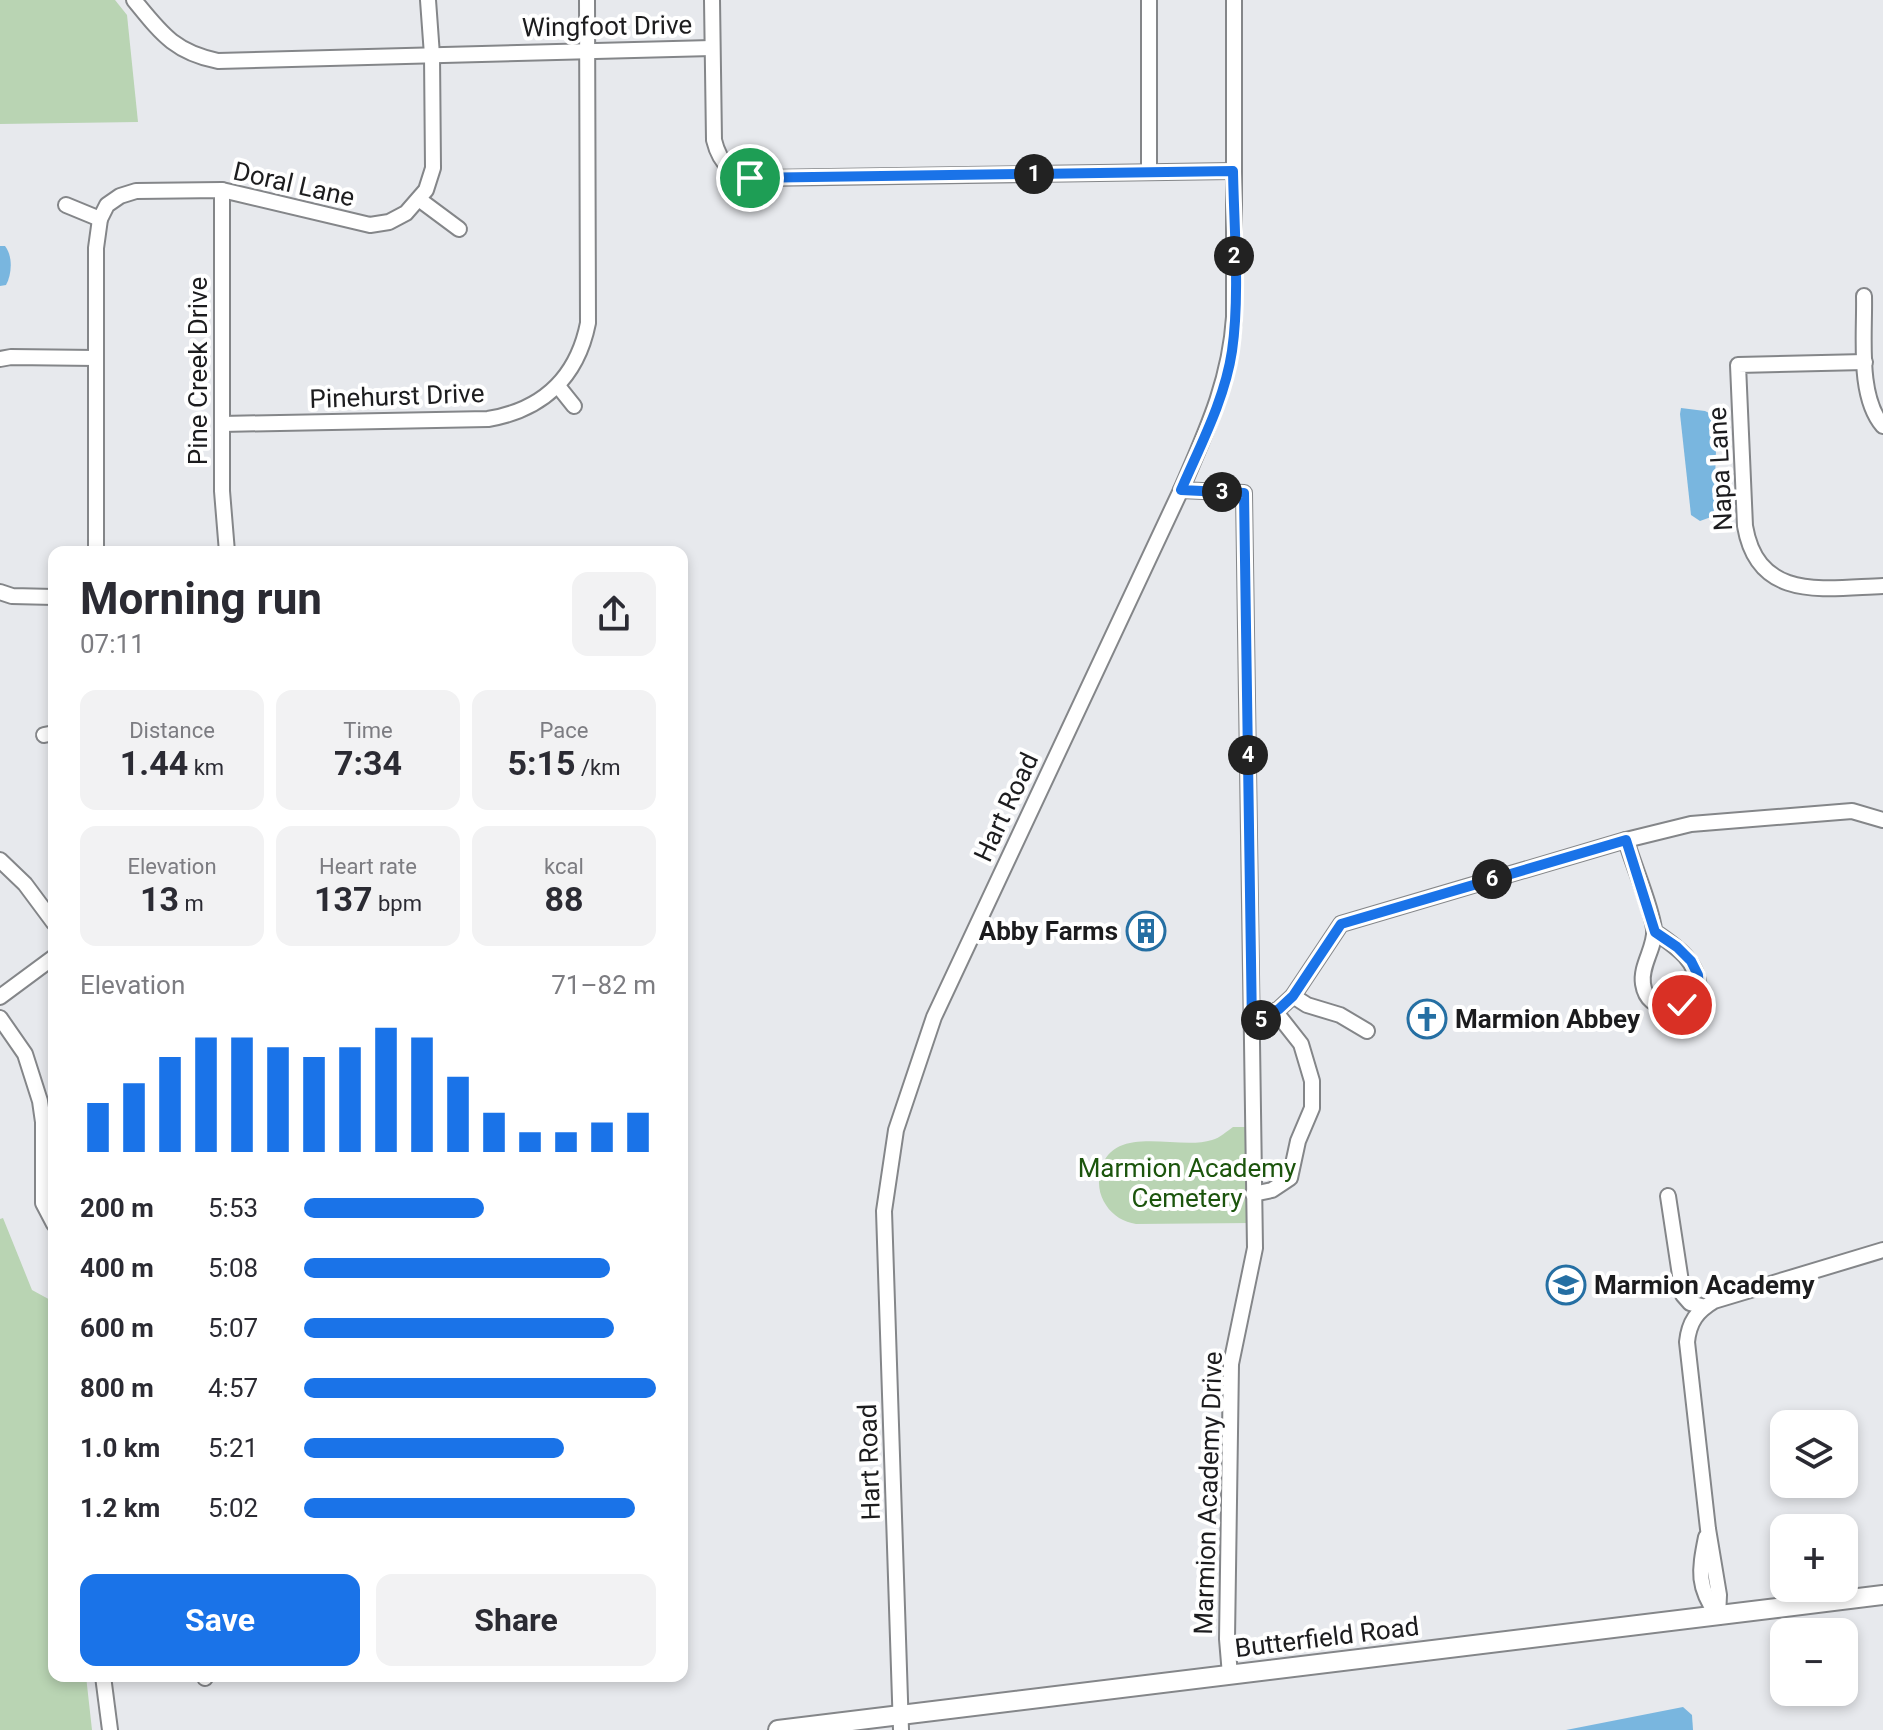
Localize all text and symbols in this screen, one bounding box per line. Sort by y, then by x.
street label: Wingfoot Drive [522,10,692,42]
pin [716,144,784,212]
pin: 1 [1014,154,1054,194]
street label: Doral Lane [231,156,357,212]
icon: arrive [728,156,772,200]
text: 1 [1028,161,1040,186]
pin: 2 [1214,236,1254,276]
text: 2 [1228,243,1240,268]
street label: Pine Creek Drive [183,277,213,465]
street label: Pinehurst Drive [309,378,485,414]
street label: Napa Lane [1702,406,1738,532]
pin: 3 [1202,472,1242,512]
text: 3 [1216,479,1228,504]
button: share [572,572,656,656]
text: Morning run [80,573,322,625]
text: 07:11 [80,629,145,659]
text: Distance [129,718,215,743]
text: Time [343,718,393,743]
text: Pace [540,718,588,743]
pin: 4 [1228,735,1268,775]
text: 4 [1242,742,1254,767]
text: 1.44 [120,743,188,783]
text: 7:34 [334,743,402,783]
text: 5:15 [507,743,576,783]
street label: Hart Road [968,748,1044,866]
text: km [188,755,224,780]
text: /km [576,755,621,780]
text: Elevation [127,854,217,879]
text: Heart rate [319,854,417,879]
text: kcal [544,854,584,879]
pin: 6 [1472,859,1512,899]
text: 6 [1486,866,1498,891]
text: 13 [140,879,179,919]
text: 137 [314,879,373,919]
text: 88 [544,879,584,919]
text: m [179,891,204,916]
text: bpm [373,891,422,916]
building icon: Abby Farms [1125,910,1167,952]
place label: Abby Farms [979,916,1118,946]
text: Elevation [80,970,185,1000]
text: 71–82 m [551,970,656,1000]
pin [1648,971,1716,1039]
icon: check [1660,983,1704,1027]
church icon: Marmion Abbey [1406,998,1448,1040]
pin: 5 [1241,1000,1281,1040]
place label: Marmion Abbey [1455,1004,1641,1034]
text: 5 [1255,1007,1267,1032]
park label: Marmion Academy Cemetery [1078,1153,1296,1213]
text: 200 m [80,1193,154,1223]
text: 5:53 [208,1193,258,1223]
text: 400 m [80,1253,154,1283]
text: 5:08 [208,1253,258,1283]
school or university icon: Marmion Academy [1545,1264,1587,1306]
place label: Marmion Academy [1594,1270,1815,1300]
text: 600 m [80,1313,154,1343]
text: 5:07 [208,1313,258,1343]
street label: Marmion Academy Drive [1188,1351,1228,1635]
text: 800 m [80,1373,154,1403]
text: 4:57 [208,1373,258,1403]
street label: Hart Road [852,1403,886,1521]
map controls [1770,1410,1858,1706]
button: layers [1770,1410,1858,1498]
text: 1.0 km [80,1433,160,1463]
text: 5:21 [208,1433,258,1463]
text: 1.2 km [80,1493,160,1523]
text: 5:02 [208,1493,258,1523]
button: + [1770,1514,1858,1602]
button: Save [80,1574,360,1666]
button: Share [376,1574,656,1666]
street label: Butterfield Road [1233,1611,1421,1663]
button: − [1770,1618,1858,1706]

